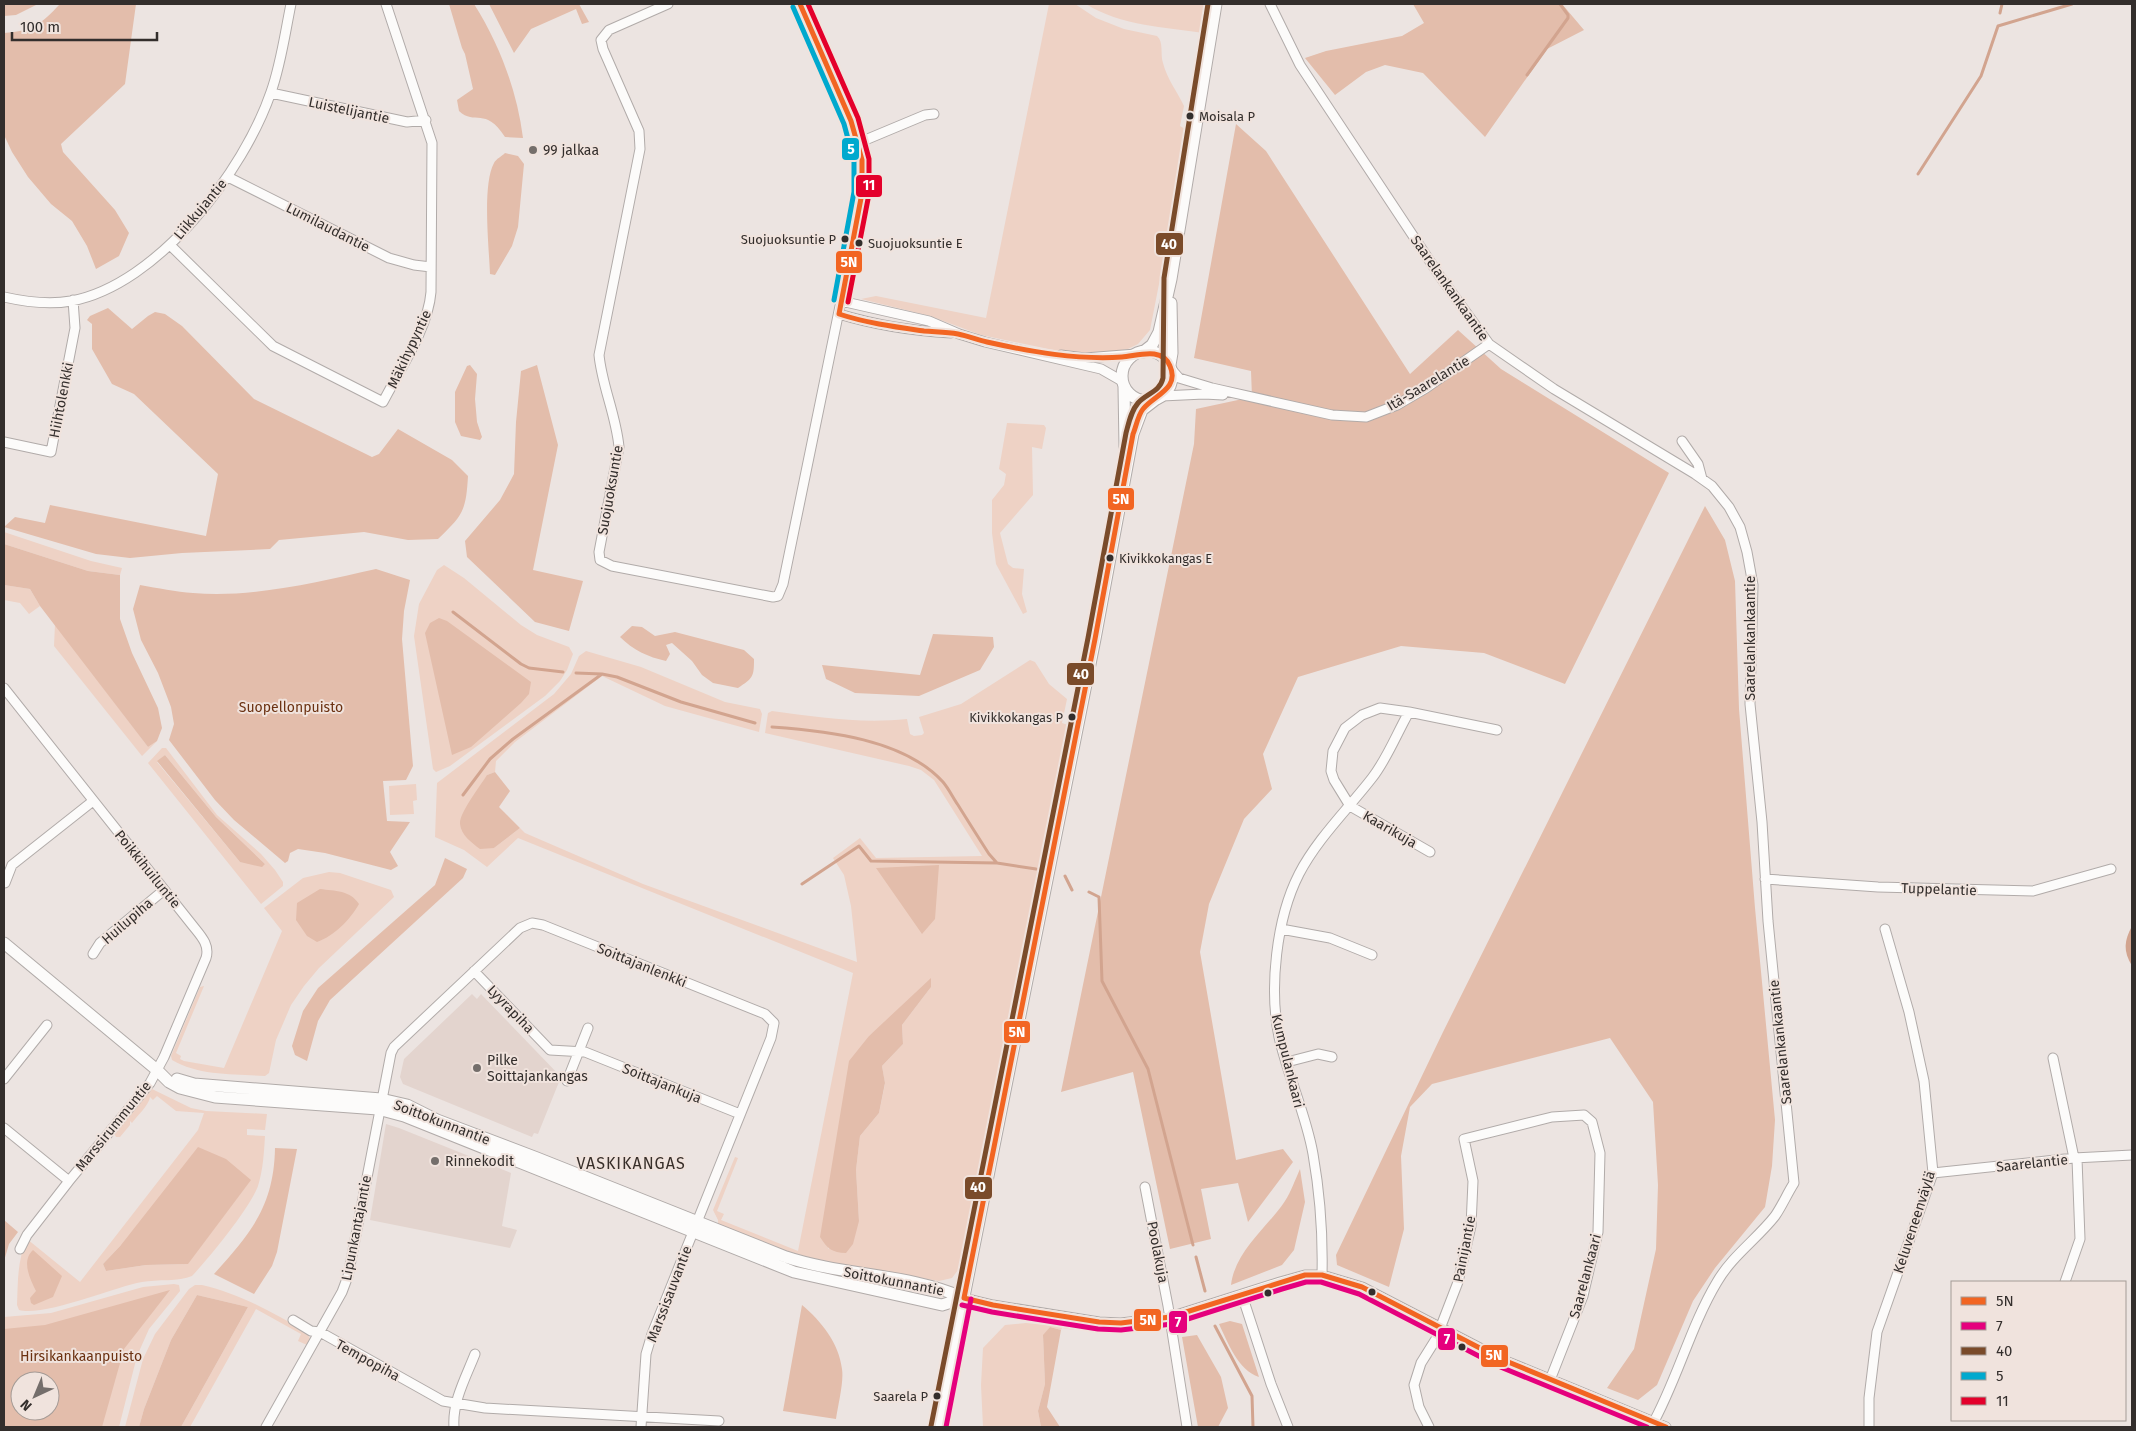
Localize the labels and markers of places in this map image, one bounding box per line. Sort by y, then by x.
place label: Moisala P [1199,109,1256,124]
marker: Moisala P [1185,111,1195,121]
place label: 99 jalkaa [543,142,599,159]
marker: 99 jalkaa [527,144,539,156]
place label: Suojuoksuntie P [741,232,836,247]
marker: Suojuoksuntie P [840,234,850,244]
place label: Suojuoksuntie E [868,236,963,251]
marker: Suojuoksuntie E [854,238,864,248]
place label: Kivikkokangas E [1119,551,1212,566]
marker: Kivikkokangas E [1105,553,1115,563]
place label: Kivikkokangas P [969,710,1063,725]
marker: Kivikkokangas P [1067,712,1077,722]
place label: Pilke Soittajankangas [487,1052,588,1085]
marker: Pilke Soittajankangas [471,1062,483,1074]
place label: Rinnekodit [445,1153,515,1170]
marker: Rinnekodit [429,1155,441,1167]
unlabelled marker [1367,1287,1377,1297]
unlabelled marker [1263,1288,1273,1298]
unlabelled marker [1457,1342,1467,1352]
place label: Saarela P [873,1389,928,1404]
marker: Saarela P [932,1391,942,1401]

